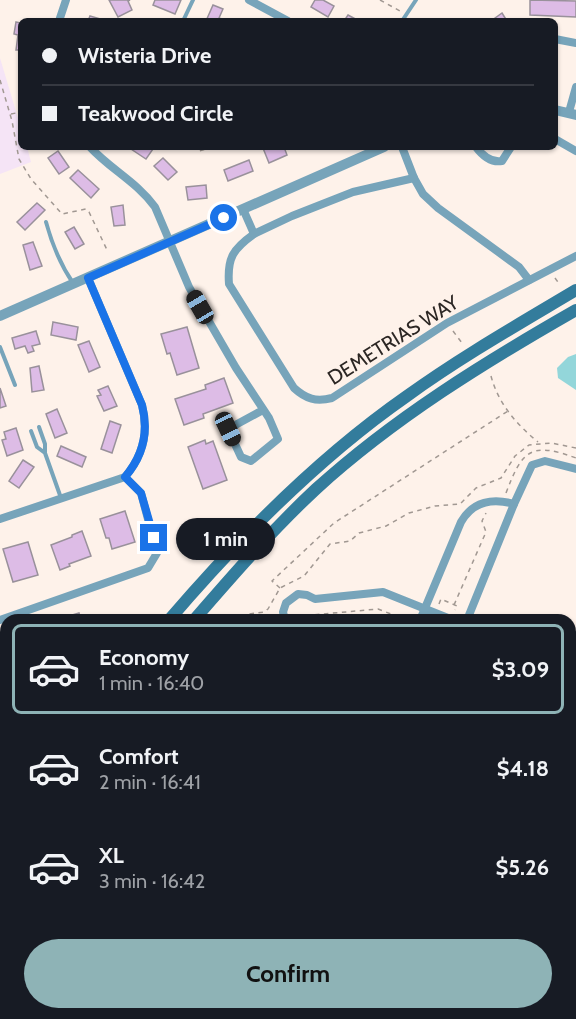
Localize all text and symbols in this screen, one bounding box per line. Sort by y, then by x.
text: Wisteria Drive [78,42,211,69]
text: Teakwood Circle [78,100,233,127]
route start [210,204,237,231]
car [183,287,217,327]
street label: DEMETRIAS WAY [323,290,463,390]
car [212,409,244,449]
callout: 1 min [175,517,274,559]
route end [140,524,167,551]
text: 1 min [203,527,248,551]
icon: car [27,642,81,696]
text: Economy [99,644,189,671]
text: $3.09 [492,656,549,683]
text: 1 min · 16:40 [99,671,204,695]
icon: car [27,741,81,795]
text: Comfort [99,743,178,770]
text: $4.18 [497,755,549,782]
text: 2 min · 16:41 [99,770,201,794]
icon: car [27,840,81,894]
text: XL [99,842,124,869]
text: $5.26 [496,854,549,881]
text: 3 min · 16:42 [99,869,205,893]
button: Confirm [24,939,552,1008]

